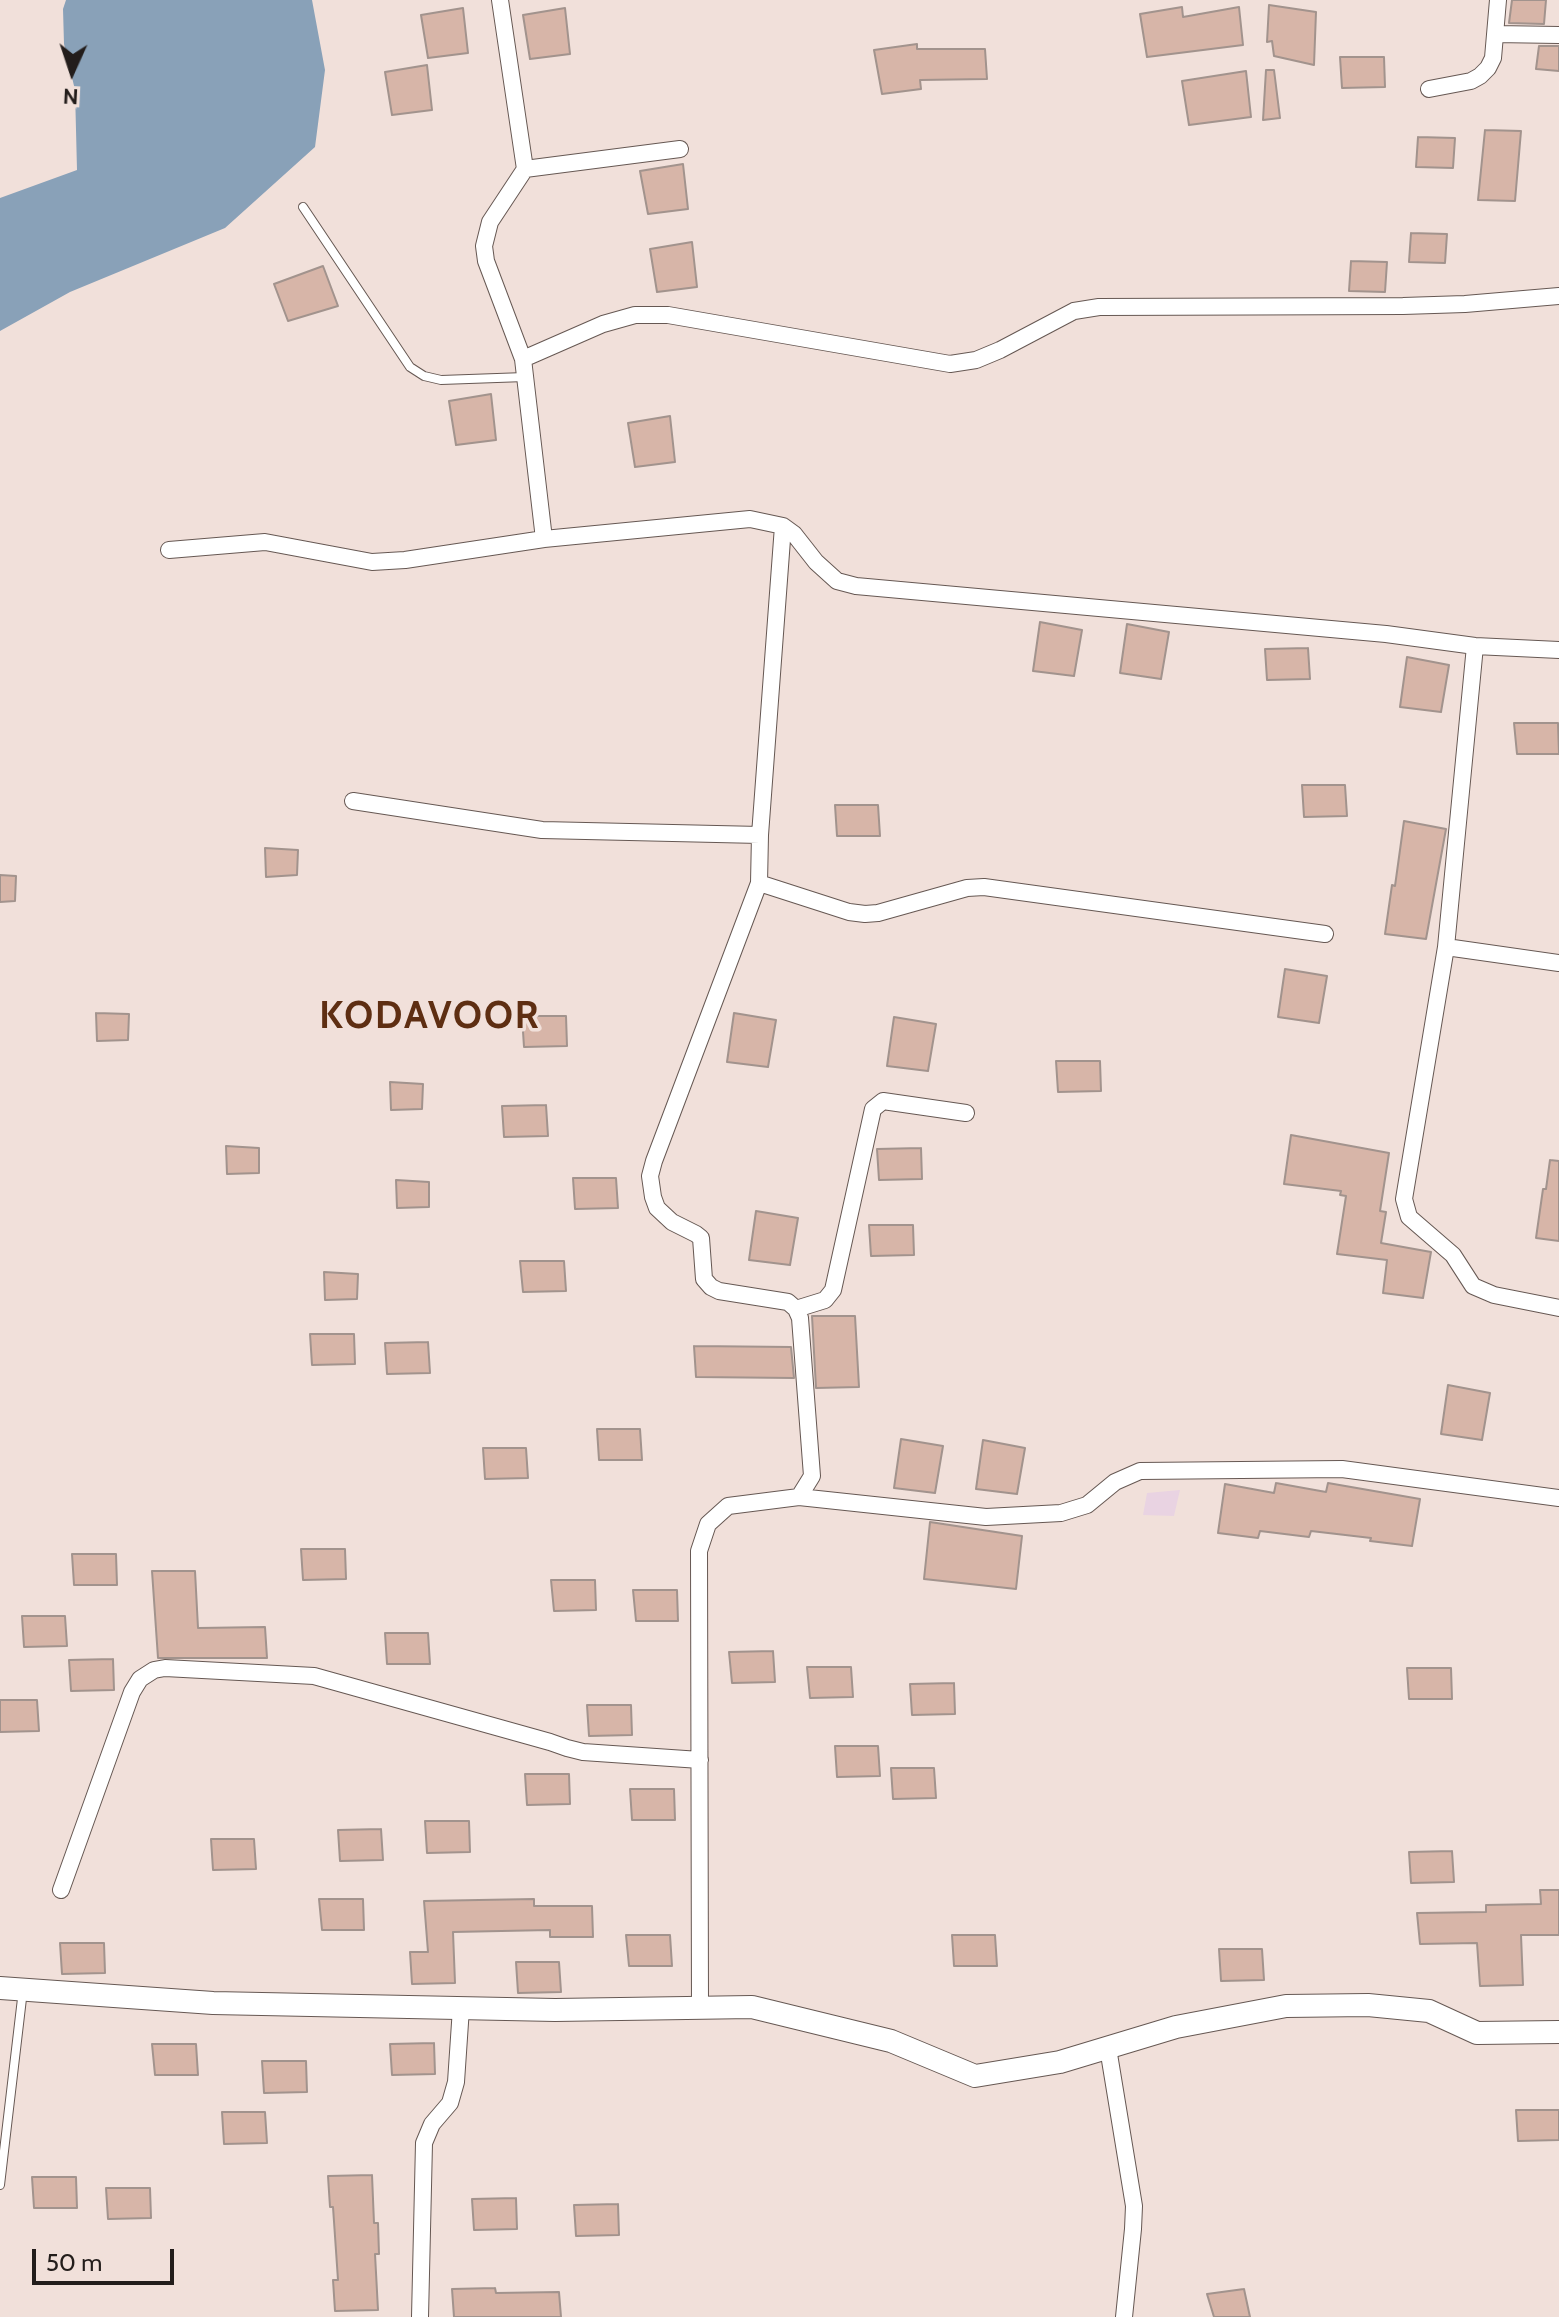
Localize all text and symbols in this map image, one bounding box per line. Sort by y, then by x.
north arrow [32,32,112,112]
text: N [62,83,79,110]
district label: KODAVOOR [319,994,541,1040]
scale bar [36,2233,178,2283]
text: 50 m [46,2248,102,2277]

